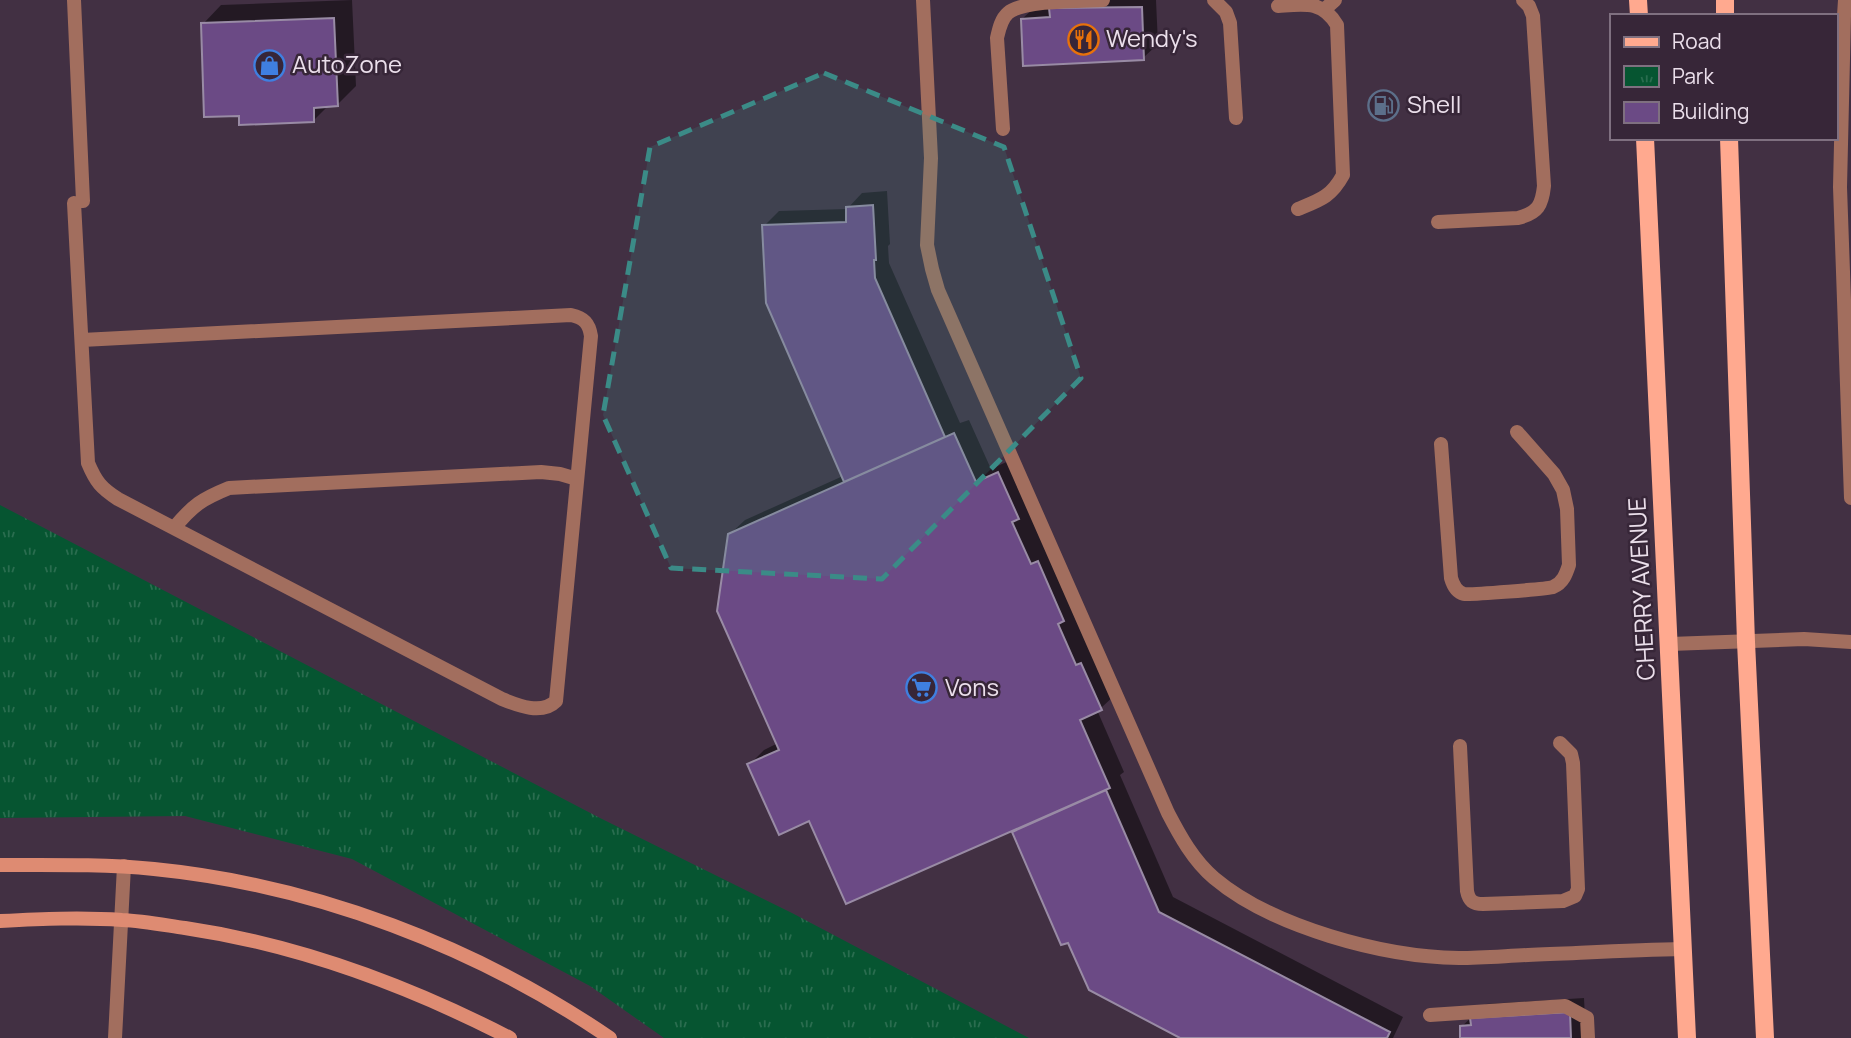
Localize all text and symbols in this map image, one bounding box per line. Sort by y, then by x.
legend [1610,14,1837,140]
place label: Wendy's [1106,21,1198,54]
restaurant icon: Wendy's [1066,22,1100,56]
text: Road [1672,27,1722,55]
place label: AutoZone [292,47,402,80]
shop icon: AutoZone [252,48,286,82]
text: Park [1672,62,1714,90]
place label: Shell [1407,87,1461,120]
fuel station icon: Shell [1367,88,1401,122]
text: Building [1672,97,1749,125]
street label: CHERRY AVENUE [1619,497,1662,681]
place label: Vons [945,670,999,703]
supermarket icon: Vons [905,671,939,705]

